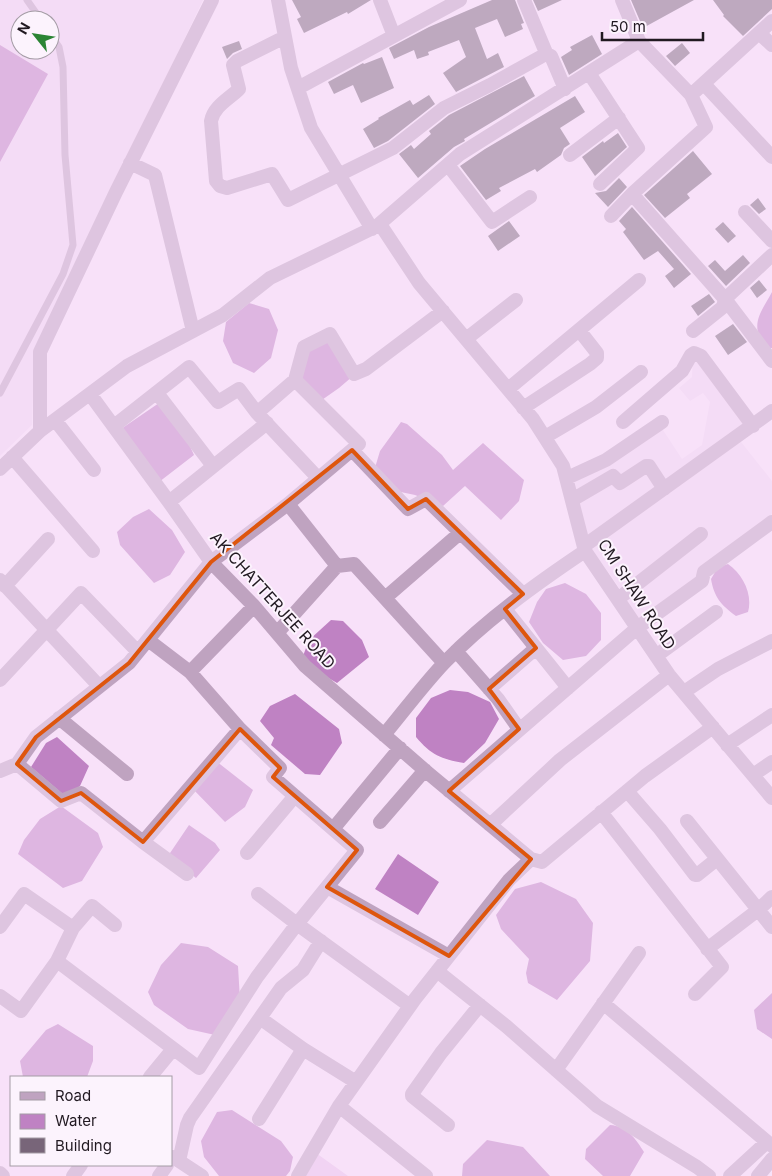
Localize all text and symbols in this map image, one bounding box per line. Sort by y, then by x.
north arrow [10,10,60,60]
scale bar [602,10,703,42]
text: 50 m [610,17,646,36]
text: N [13,19,33,37]
street label: AK CHATTERJEE ROAD [206,527,340,673]
street label: CM SHAW ROAD [594,535,680,653]
legend [10,1076,172,1166]
text: Road [55,1086,91,1105]
text: Water [55,1111,97,1130]
text: Building [55,1136,112,1155]

